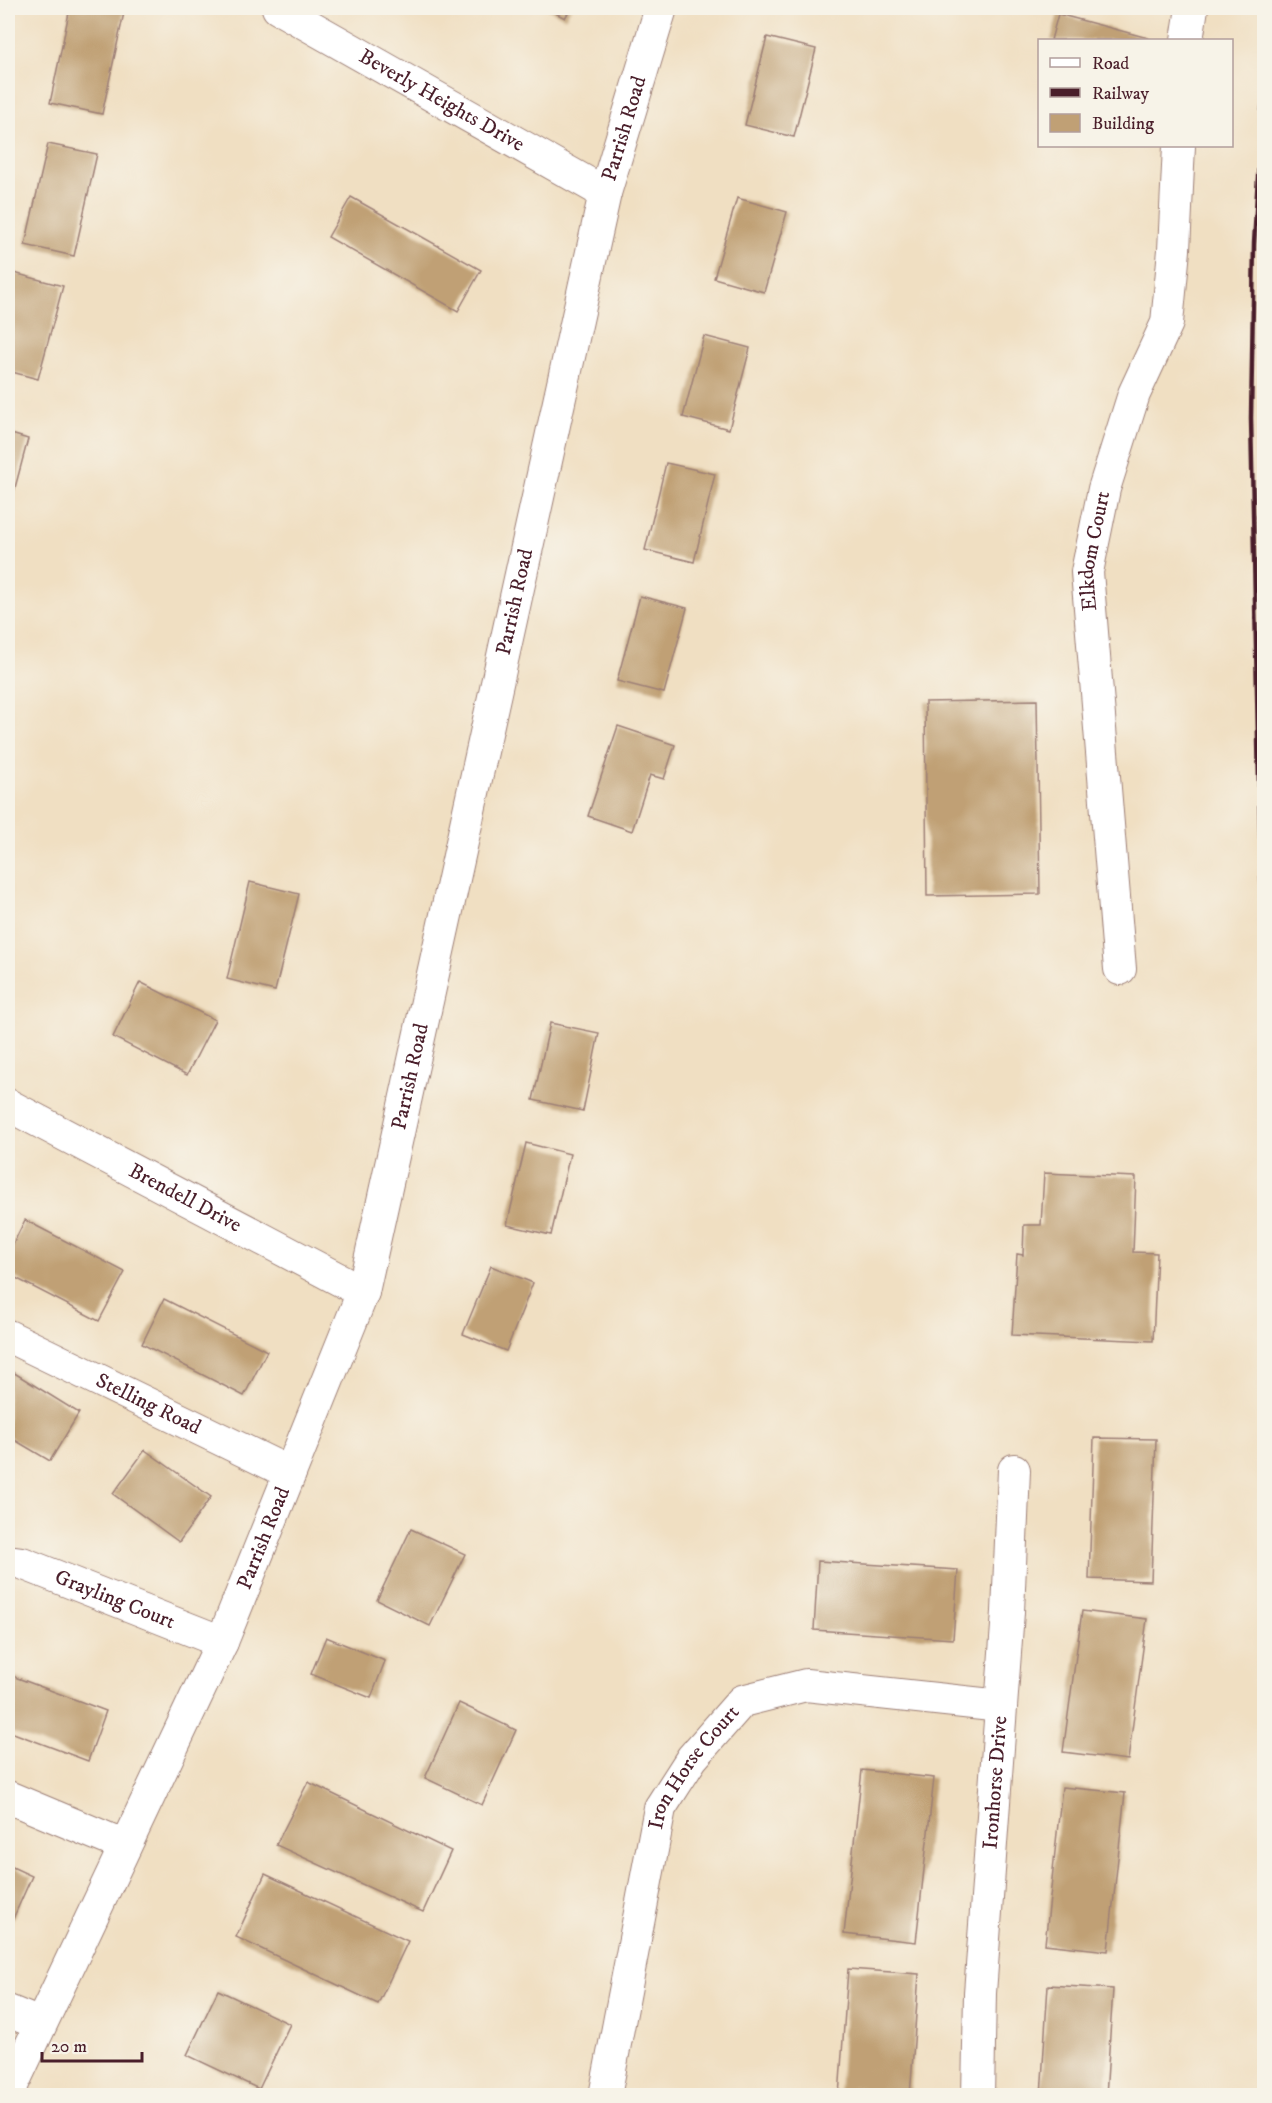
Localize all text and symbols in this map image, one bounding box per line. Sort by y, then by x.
legend [1038,39,1233,147]
street label: Beverly Heights Drive [354,44,529,158]
text: Road [1092,53,1129,75]
street label: Parrish Road [596,73,653,184]
text: Railway [1092,83,1150,105]
text: Building [1092,113,1154,135]
street label: Elkdom Court [1074,489,1116,612]
street label: Parrish Road [491,546,539,658]
street label: Parrish Road [386,1020,435,1132]
street label: Brendell Drive [124,1158,246,1239]
street label: Stelling Road [91,1368,206,1441]
street label: Parrish Road [232,1483,296,1593]
street label: Grayling Court [51,1564,179,1635]
street label: Iron Horse Court [643,1700,745,1832]
street label: Ironhorse Drive [978,1715,1013,1850]
scale bar [42,2025,142,2063]
text: 20 m [51,2036,87,2058]

